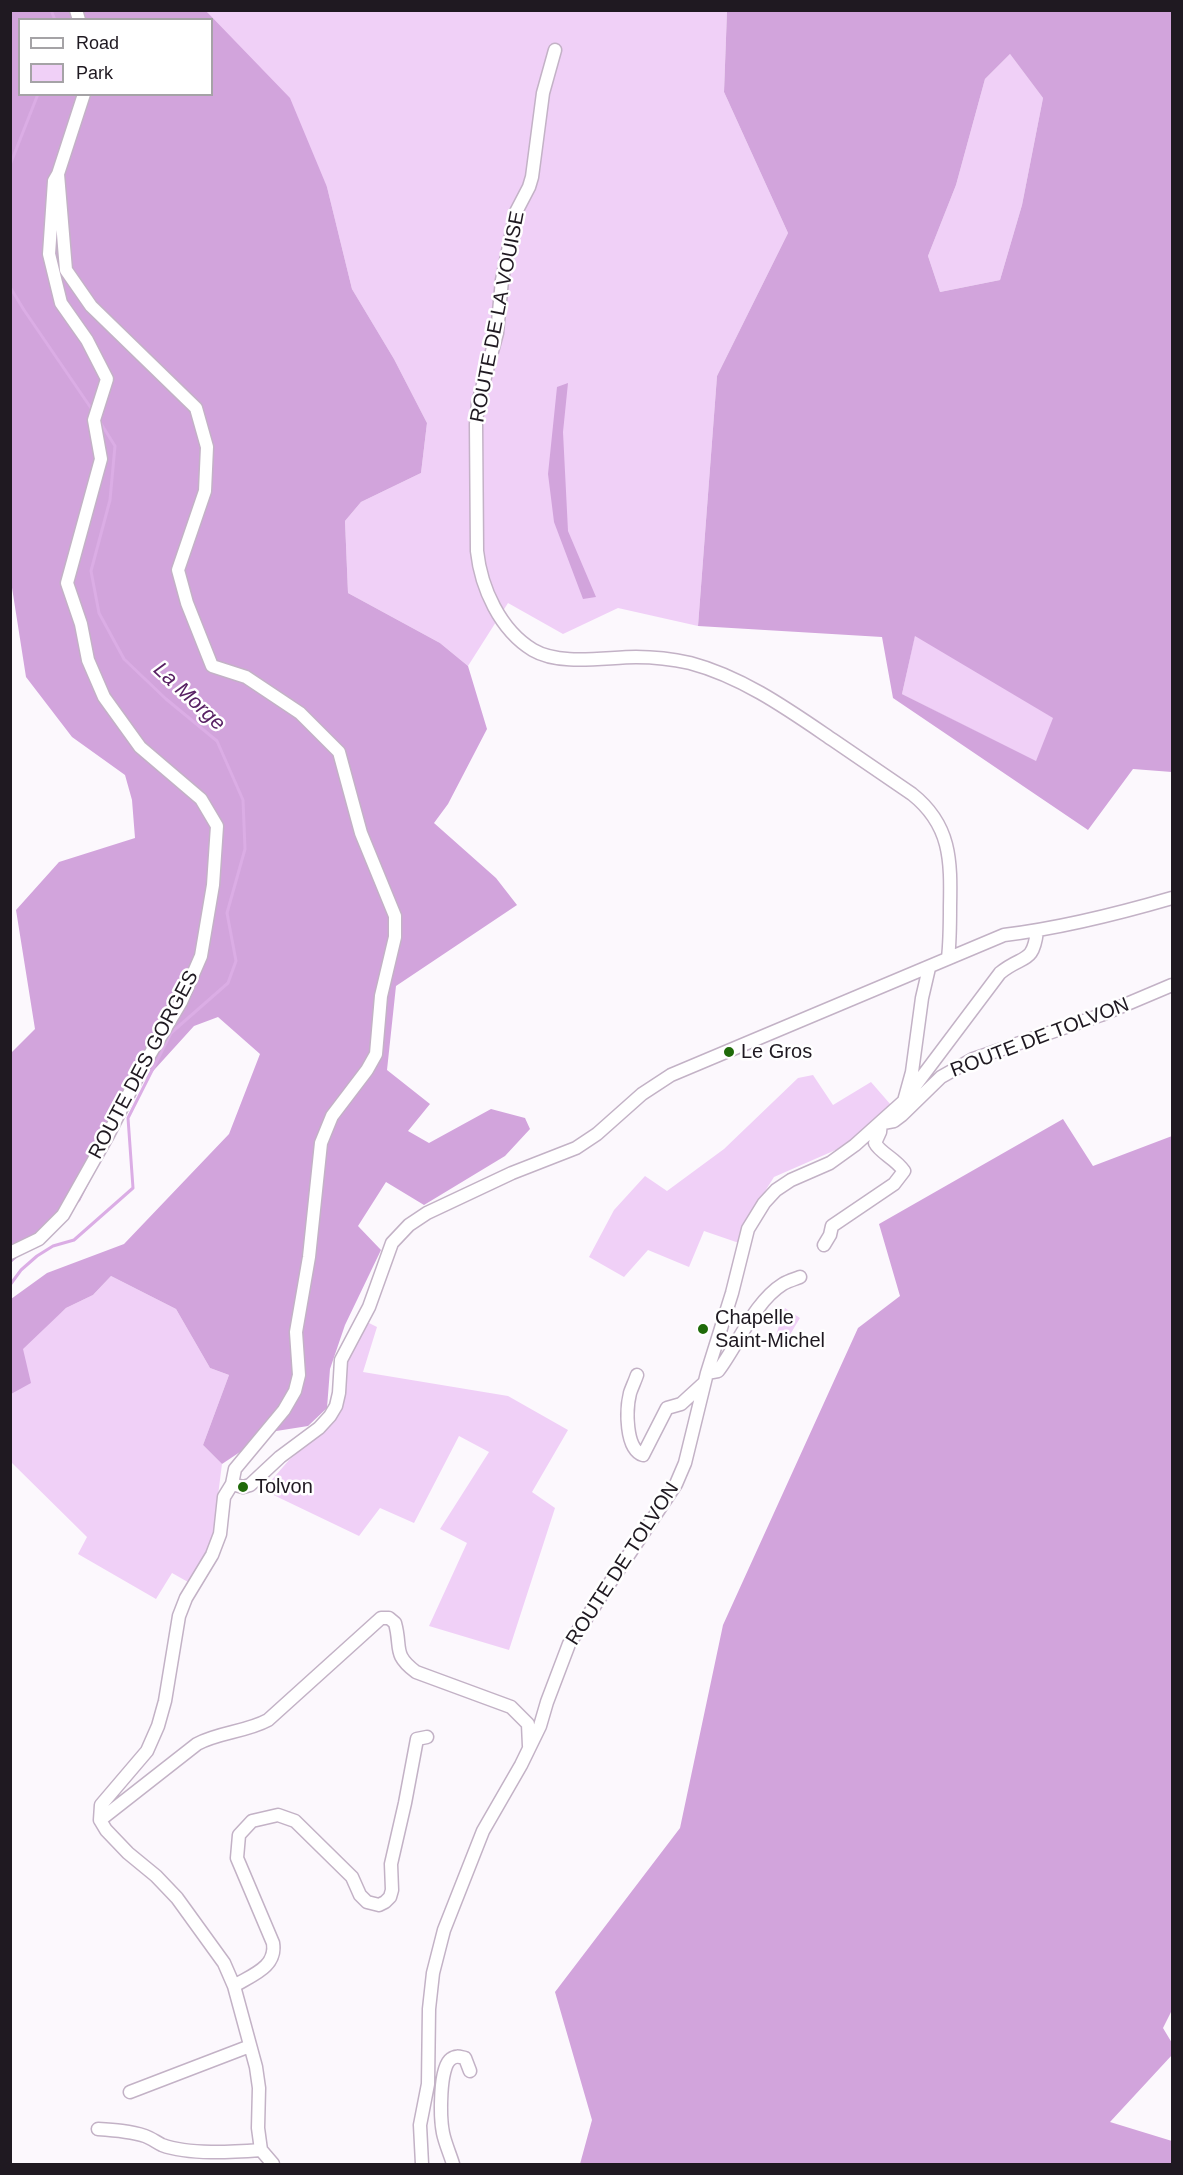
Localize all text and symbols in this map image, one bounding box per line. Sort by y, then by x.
legend [18,18,213,96]
text: Road [76,33,119,53]
text: Park [76,63,113,83]
street label: ROUTE DE LA VOUISE [466,209,530,425]
water label: La Morge [148,658,230,736]
street label: ROUTE DES GORGES [84,967,204,1163]
street label: ROUTE DE TOLVON [947,993,1133,1083]
place label: Le Gros [741,1040,812,1064]
marker: Le Gros [722,1045,736,1059]
place label: Chapelle Saint-Michel [715,1306,825,1353]
marker: Chapelle Saint-Michel [696,1322,710,1336]
place label: Tolvon [255,1475,313,1499]
street label: ROUTE DE TOLVON [561,1478,685,1650]
marker: Tolvon [236,1480,250,1494]

